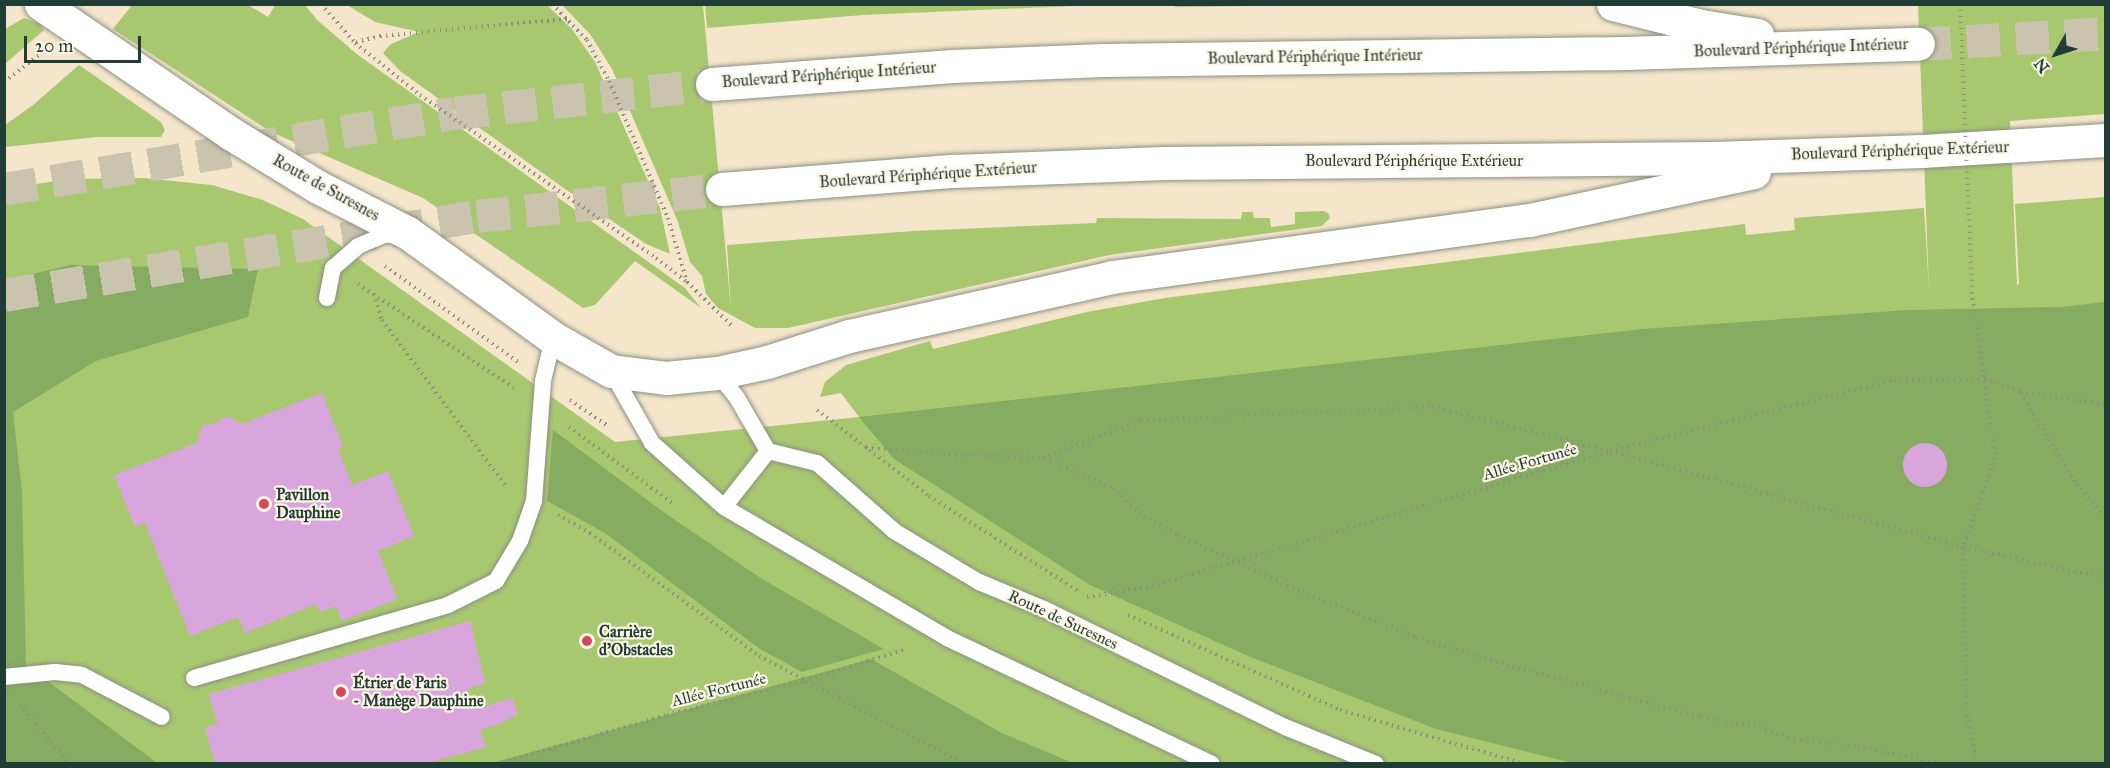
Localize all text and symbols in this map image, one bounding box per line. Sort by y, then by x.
scale bar [27,24,144,62]
north arrow [2026,24,2086,84]
text: 20 m [35,35,73,57]
street label: Boulevard Périphérique Intérieur [1693,35,1909,61]
street label: Boulevard Périphérique Intérieur [1207,46,1423,68]
text: N [2030,54,2053,77]
street label: Boulevard Périphérique Intérieur [721,58,937,92]
street label: Boulevard Périphérique Extérieur [1791,138,2009,164]
street label: Route de Suresnes [269,151,383,225]
street label: Boulevard Périphérique Extérieur [1305,151,1523,171]
street label: Boulevard Périphérique Extérieur [818,158,1038,192]
street label: Allée Fortunée [1481,439,1579,485]
place label: Pavillon Dauphine [276,485,340,523]
marker: Pavillon Dauphine [257,497,271,511]
street label: Route de Suresnes [1005,586,1121,654]
place label: Carrière d'Obstacles [599,622,673,660]
marker: Carrière d'Obstacles [580,634,594,648]
street label: Allée Fortunée [670,669,768,711]
place label: Étrier de Paris - Manège Dauphine [353,673,484,711]
marker: Étrier de Paris - Manège Dauphine [334,685,348,699]

